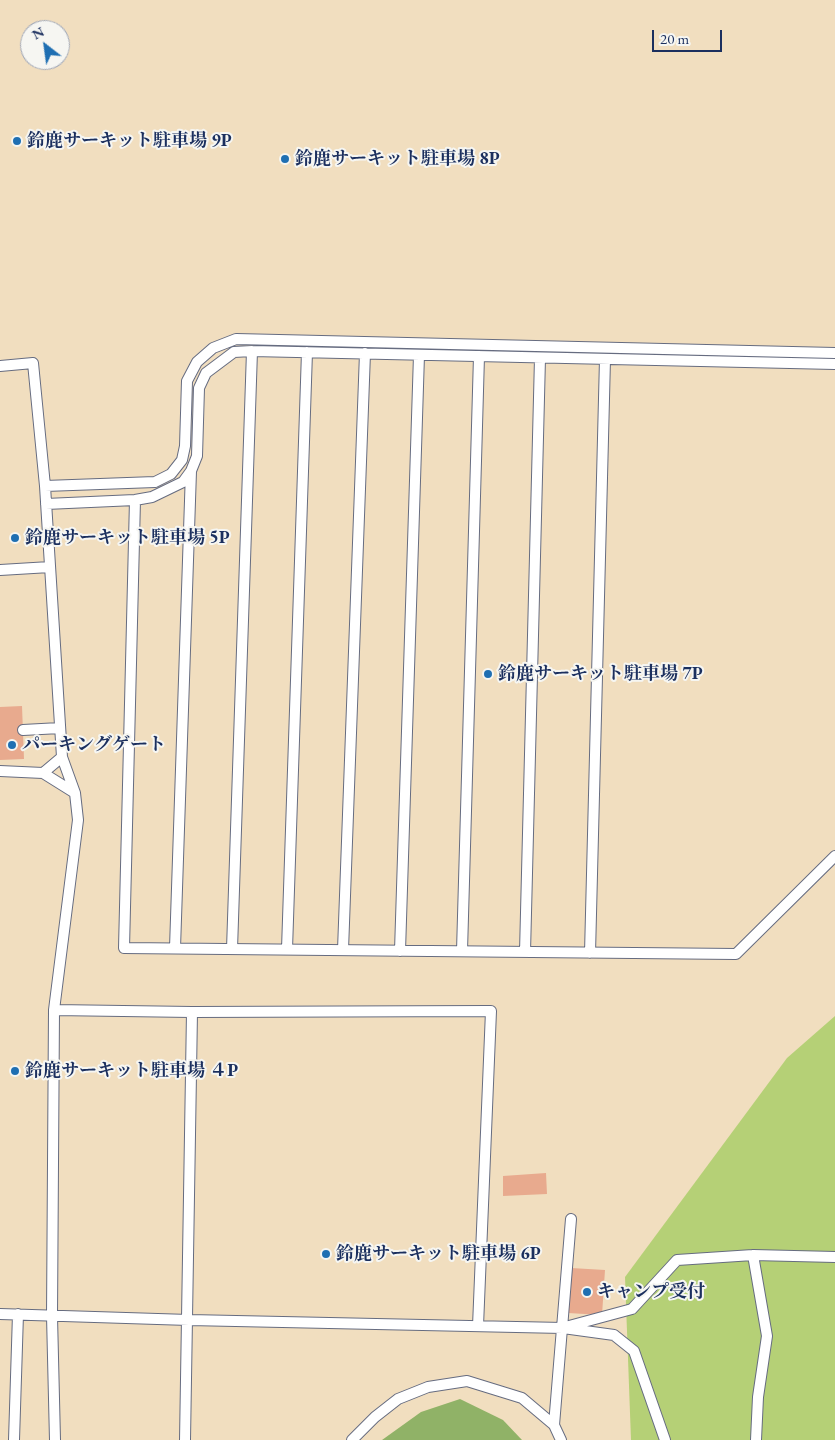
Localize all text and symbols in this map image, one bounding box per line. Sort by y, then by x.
north arrow [20,20,70,70]
scale bar [655,20,725,52]
text: N [29,22,47,44]
text: 20 m [660,29,689,48]
place label: 鈴鹿サーキット駐車場 9P [27,130,232,152]
marker: 鈴鹿サーキット駐車場 9P [11,135,23,147]
place label: 鈴鹿サーキット駐車場 8P [295,148,500,170]
marker: 鈴鹿サーキット駐車場 8P [279,153,291,165]
place label: 鈴鹿サーキット駐車場 5P [25,527,230,549]
marker: 鈴鹿サーキット駐車場 5P [9,532,21,544]
place label: 鈴鹿サーキット駐車場 7P [498,663,703,685]
marker: 鈴鹿サーキット駐車場 7P [482,668,494,680]
place label: パーキングゲート [22,734,166,756]
marker: パーキングゲート [6,739,18,751]
place label: 鈴鹿サーキット駐車場 ４P [25,1060,238,1082]
marker: 鈴鹿サーキット駐車場 ４P [9,1065,21,1077]
place label: 鈴鹿サーキット駐車場 6P [336,1243,541,1265]
marker: 鈴鹿サーキット駐車場 6P [320,1248,332,1260]
place label: キャンプ受付 [597,1281,705,1303]
marker: キャンプ受付 [581,1286,593,1298]

